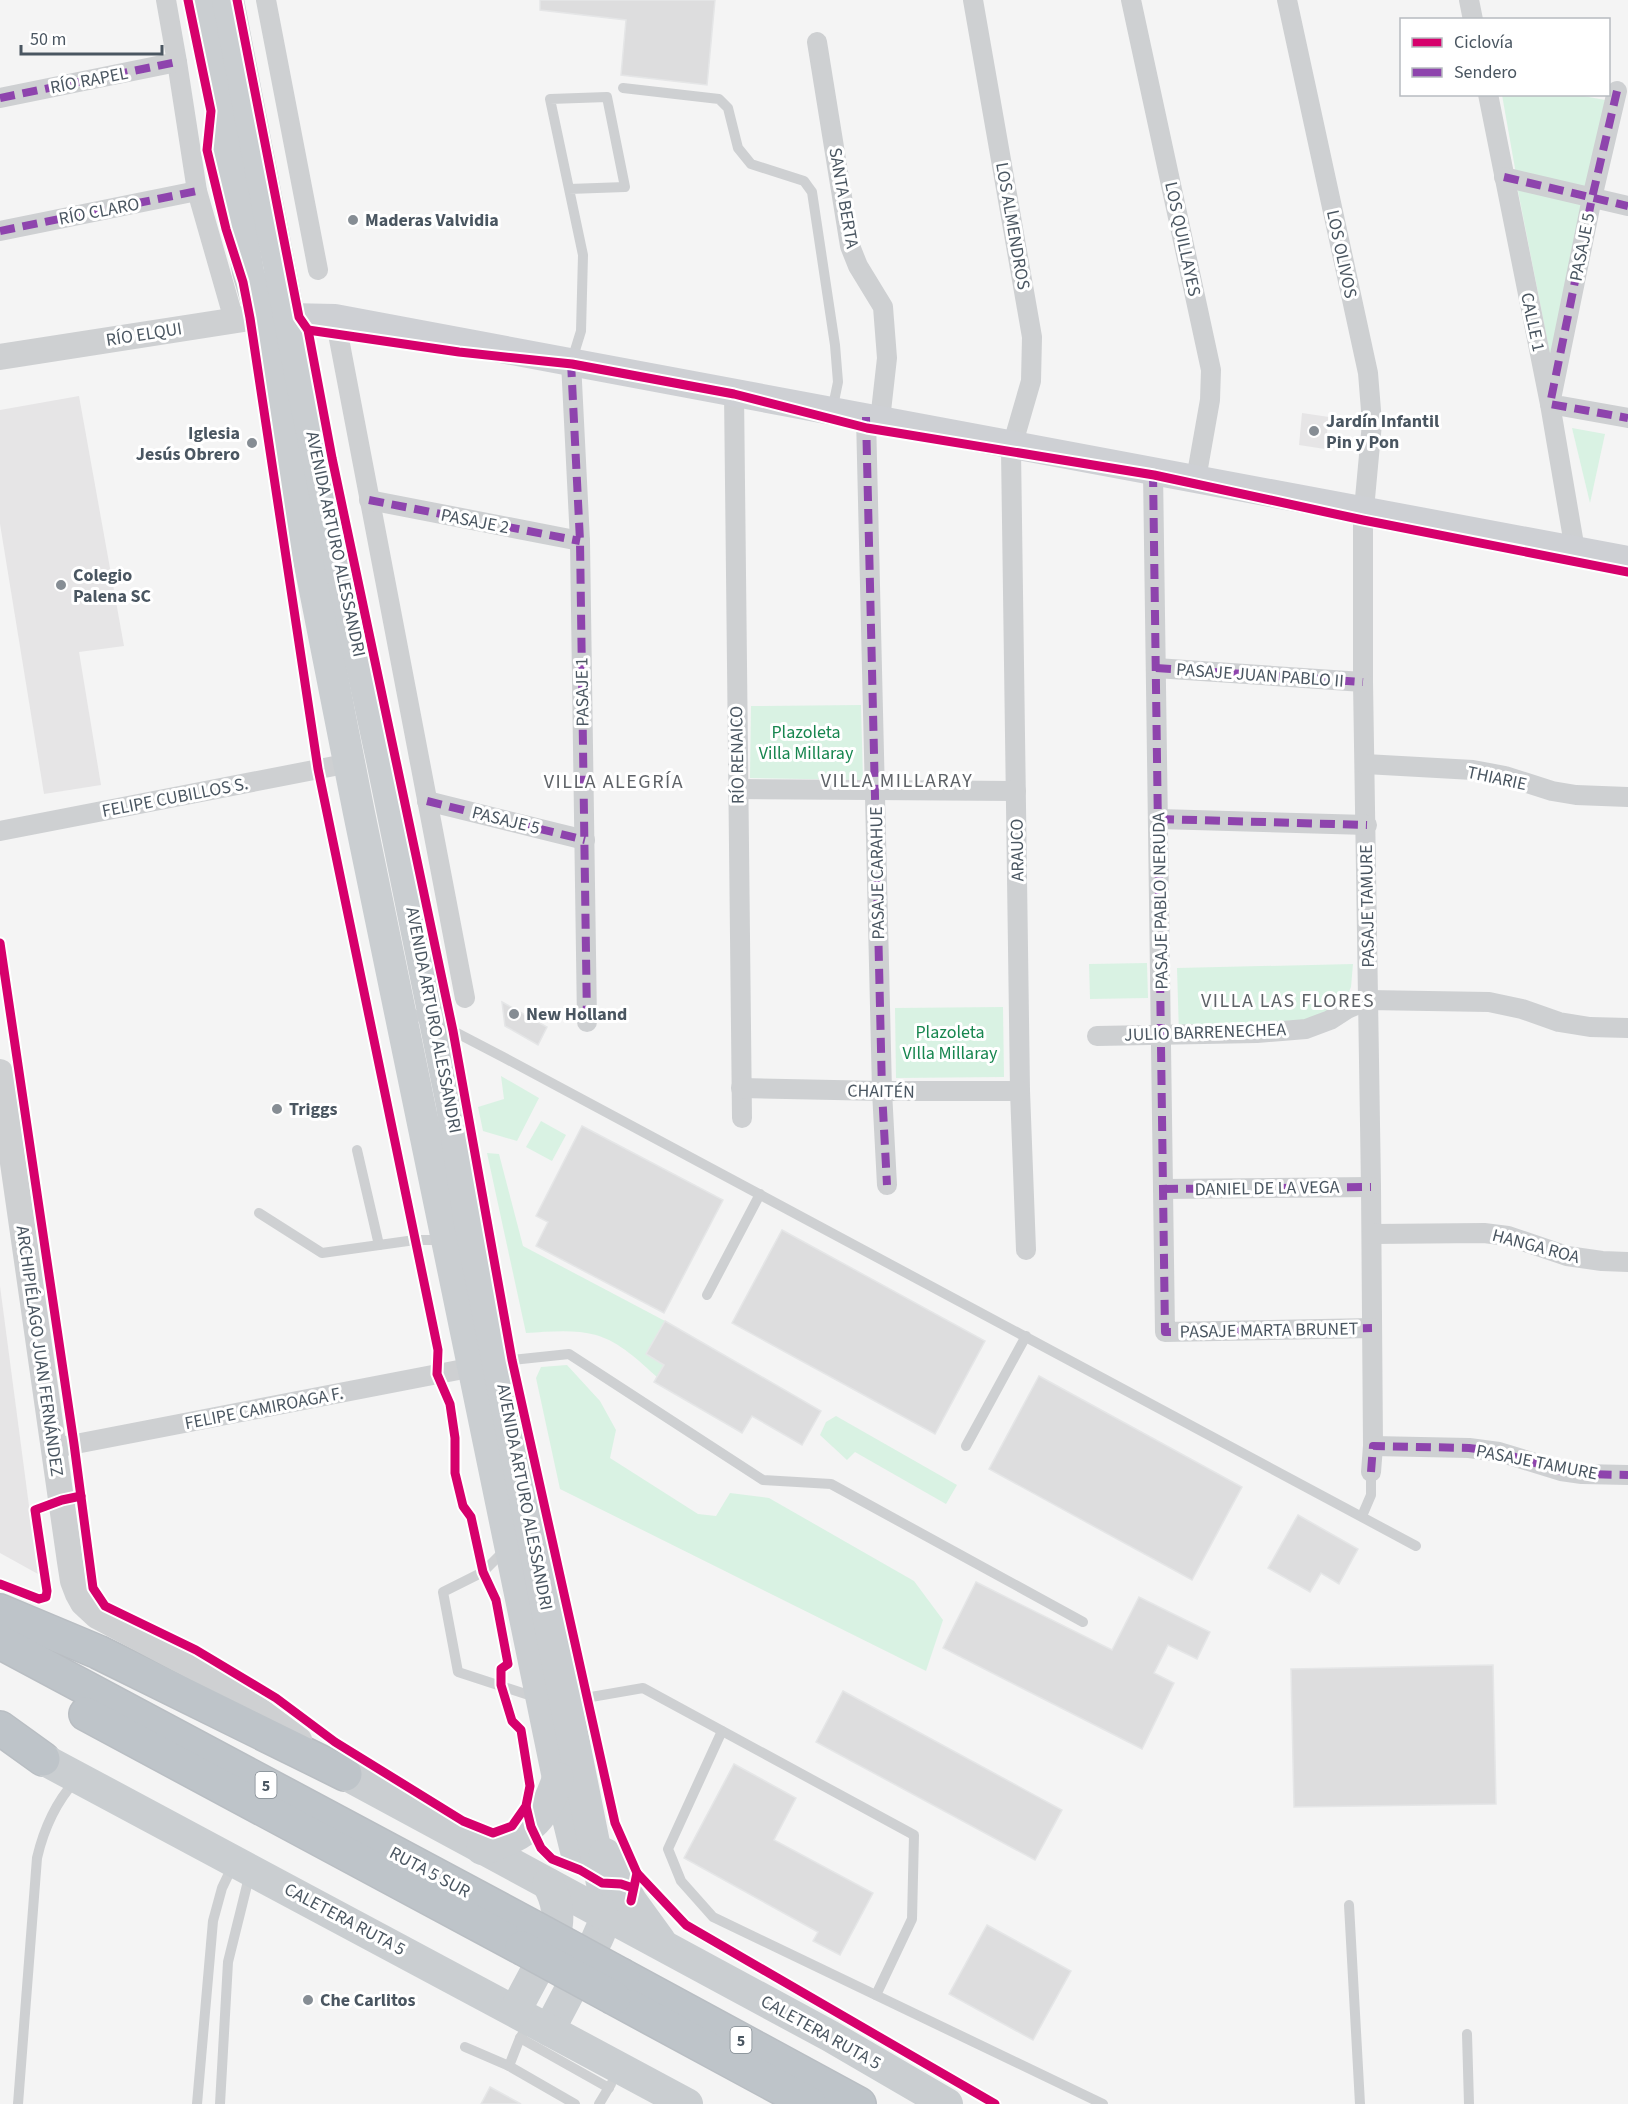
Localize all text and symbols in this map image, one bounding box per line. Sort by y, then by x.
scale bar [21,18,162,56]
legend [1400,18,1610,96]
text: 50 m [30,27,66,52]
text: Ciclovía [1454,30,1513,55]
text: Sendero [1454,60,1517,85]
street label: RÍO RAPEL [48,61,130,100]
street label: SANTA BERTA [822,146,865,251]
street label: LOS ALMENDROS [989,160,1036,292]
street label: LOS QUILLAYES [1158,180,1207,299]
street label: RÍO CLARO [57,191,142,232]
place label: Maderas Valvidia [365,208,499,233]
street label: LOS OLIVOS [1320,208,1363,300]
street label: PASAJE 5 [1564,211,1601,283]
marker: Maderas Valvidia [346,213,360,227]
street label: CALLE 1 [1514,290,1551,354]
street label: RÍO ELQUI [104,316,184,353]
place label: Jardín Infantil Pin y Pon [1326,409,1439,455]
place label: Iglesia Jesús Obrero [136,421,240,467]
marker: Jardín Infantil Pin y Pon [1307,424,1321,438]
street label: AVENIDA ARTURO ALESSANDRI [299,429,372,659]
marker: Iglesia Jesús Obrero [245,436,259,450]
street label: PASAJE 2 [439,503,511,540]
place label: Colegio Palena SC [73,563,151,609]
marker: Colegio Palena SC [54,578,68,592]
street label: PASAJE 1 [569,657,596,727]
street label: PASAJE JUAN PABLO II [1175,657,1345,694]
street label: RÍO RENAICO [724,706,751,804]
park label: Plazoleta Villa Millaray [759,720,854,766]
street label: THIARIE [1465,760,1529,797]
district label: VILLA MILLARAY [821,767,973,795]
district label: VILLA ALEGRÍA [544,768,684,796]
street label: FELIPE CUBILLOS S. [100,771,250,824]
street label: PASAJE 5 [469,800,543,841]
street label: PASAJE CARAHUE [864,806,891,940]
street label: PASAJE PABLO NERUDA [1146,812,1175,990]
street label: ARAUCO [1004,818,1031,882]
street label: PASAJE TAMURE [1354,844,1381,968]
street label: AVENIDA ARTURO ALESSANDRI [399,905,468,1135]
district label: VILLA LAS FLORES [1201,987,1375,1015]
place label: New Holland [526,1002,627,1027]
marker: New Holland [507,1007,521,1021]
street label: JULIO BARRENECHEA [1124,1017,1287,1048]
park label: Plazoleta VIlla Millaray [903,1020,998,1066]
street label: CHAITÉN [847,1078,915,1105]
place label: Triggs [289,1097,338,1122]
marker: Triggs [270,1102,284,1116]
street label: DANIEL DE LA VEGA [1194,1175,1340,1202]
street label: HANGA ROA [1489,1223,1582,1270]
street label: ARCHIPIÉLAGO JUAN FERNÁNDEZ [10,1224,69,1478]
street label: PASAJE MARTA BRUNET [1179,1316,1359,1345]
street label: FELIPE CAMIROAGA F. [183,1381,346,1436]
street label: AVENIDA ARTURO ALESSANDRI [490,1382,559,1612]
street label: PASAJE TAMURE [1474,1438,1600,1487]
road number: 5 [256,1772,276,1798]
street label: RUTA 5 SUR [385,1841,475,1904]
street label: CALETERA RUTA 5 [280,1877,410,1962]
place label: Che Carlitos [320,1988,415,2013]
street label: CALETERA RUTA 5 [756,1989,885,2076]
marker: Che Carlitos [301,1993,315,2007]
road number: 5 [730,2027,752,2053]

